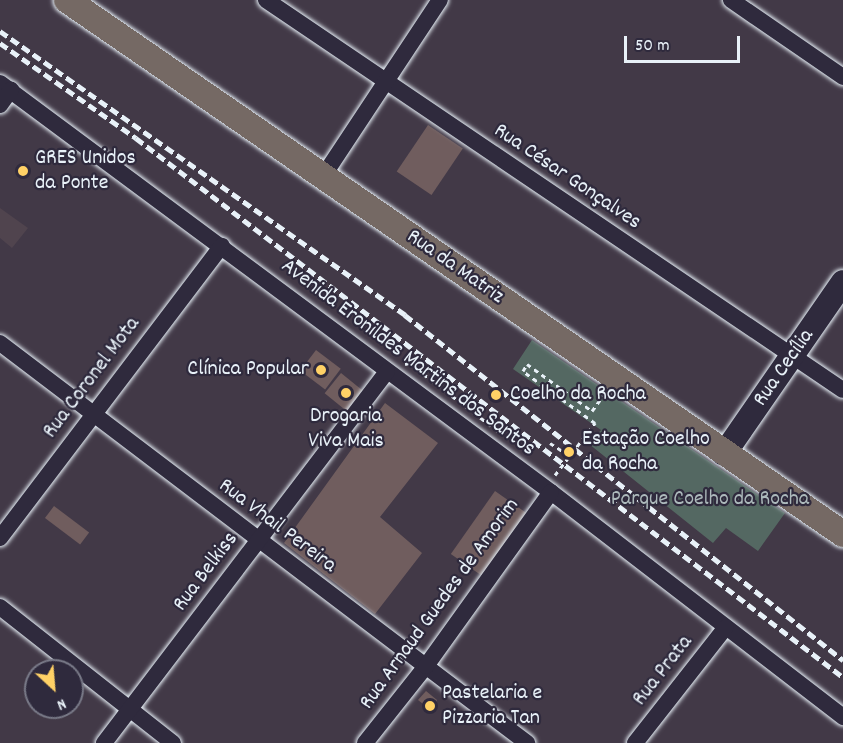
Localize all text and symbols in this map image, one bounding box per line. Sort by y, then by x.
scale bar [627,24,742,62]
text: 50 m [635,34,670,59]
street label: Rua César Gonçalves [488,118,646,236]
place label: GRES Unidos da Ponte [35,145,136,196]
marker: GRES Unidos da Ponte [16,164,30,178]
street label: Rua da Matriz [401,224,509,310]
street label: Avenida Eronildes Martins dos Santos [275,254,541,462]
street label: Rua Coronel Mota [38,312,146,444]
street label: Rua Cecília [748,324,820,412]
place label: Clínica Popular [187,357,309,383]
marker: Clínica Popular [314,363,328,377]
place label: Coelho da Rocha [510,382,646,408]
marker: Drogaria Viva Mais [339,386,353,400]
marker: Coelho da Rocha [487,386,505,404]
place label: Drogaria Viva Mais [308,403,384,454]
place label: Estação Coelho da Rocha [582,426,710,478]
marker: Estação Coelho da Rocha [560,443,578,461]
street label: Rua Vhail Pereira [213,473,341,579]
park label: Parque Coelho da Rocha [611,487,809,513]
street label: Rua Arnaud Guedes de Amorim [354,493,526,715]
street label: Rua Belkiss [168,527,244,617]
street label: Rua Prata [627,630,699,712]
north arrow [24,659,84,719]
place label: Pastelaria e Pizzaria Tan [442,680,542,732]
text: N [53,692,70,716]
marker: Pastelaria e Pizzaria Tan [423,699,437,713]

